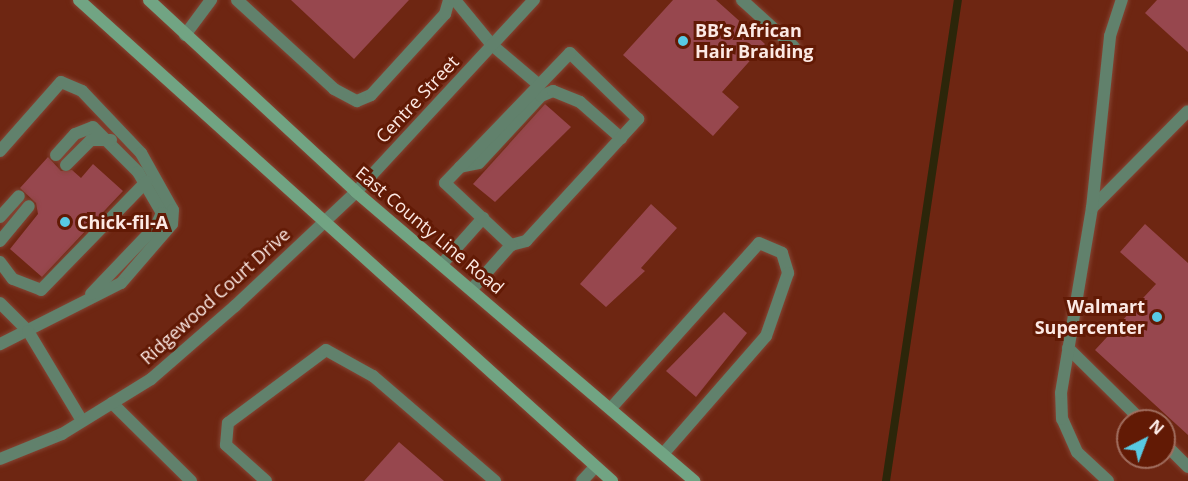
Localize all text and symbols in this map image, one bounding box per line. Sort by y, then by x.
place label: BB’s African Hair Braiding [695,20,814,63]
marker: BB’s African Hair Braiding [676,34,690,48]
street label: Centre Street [371,51,463,147]
street label: East County Line Road [352,162,508,298]
place label: Chick-fil-A [77,211,168,233]
marker: Chick-fil-A [58,215,72,229]
street label: Ridgewood Court Drive [136,223,294,369]
place label: Walmart Supercenter [1035,296,1145,338]
marker: Walmart Supercenter [1150,310,1164,324]
north arrow [1116,409,1176,469]
text: N [1145,415,1169,440]

